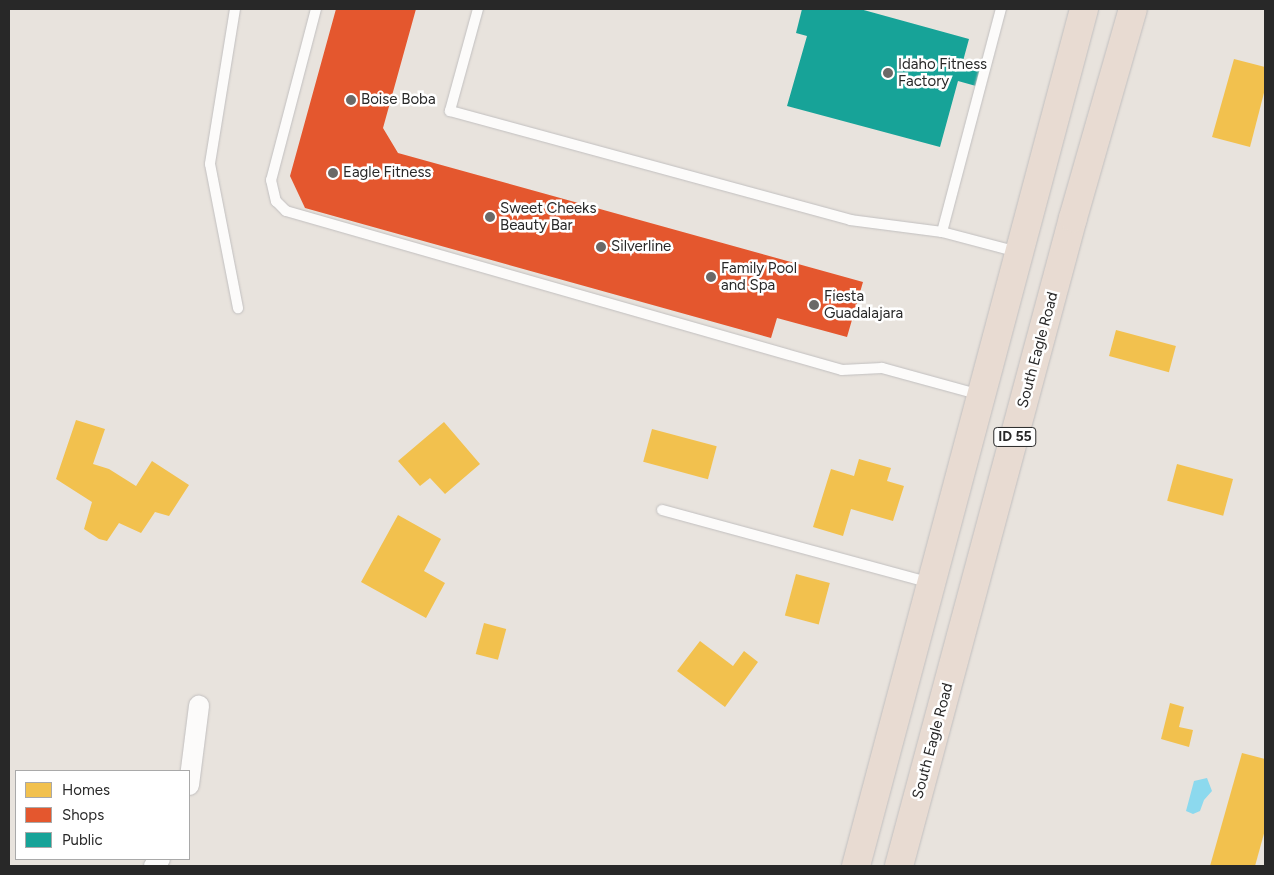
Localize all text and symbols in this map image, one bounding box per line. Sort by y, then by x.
place label: Idaho Fitness Factory [898,55,987,90]
marker: Idaho Fitness Factory [882,67,894,79]
place label: Boise Boba [361,91,436,109]
marker: Boise Boba [345,94,357,106]
place label: Eagle Fitness [343,164,431,182]
marker: Eagle Fitness [327,167,339,179]
place label: Sweet Cheeks Beauty Bar [500,199,596,234]
marker: Sweet Cheeks Beauty Bar [484,211,496,223]
place label: Silverline [611,238,671,256]
marker: Silverline [595,241,607,253]
place label: Family Pool and Spa [721,259,797,294]
marker: Family Pool and Spa [705,271,717,283]
place label: Fiesta Guadalajara [824,287,903,322]
street label: South Eagle Road [1014,290,1062,410]
marker: Fiesta Guadalajara [808,299,820,311]
road number: ID 55 [992,426,1038,448]
street label: South Eagle Road [909,681,957,801]
legend [15,770,190,860]
text: Homes [62,781,110,799]
text: Shops [62,806,104,824]
text: Public [62,831,103,849]

